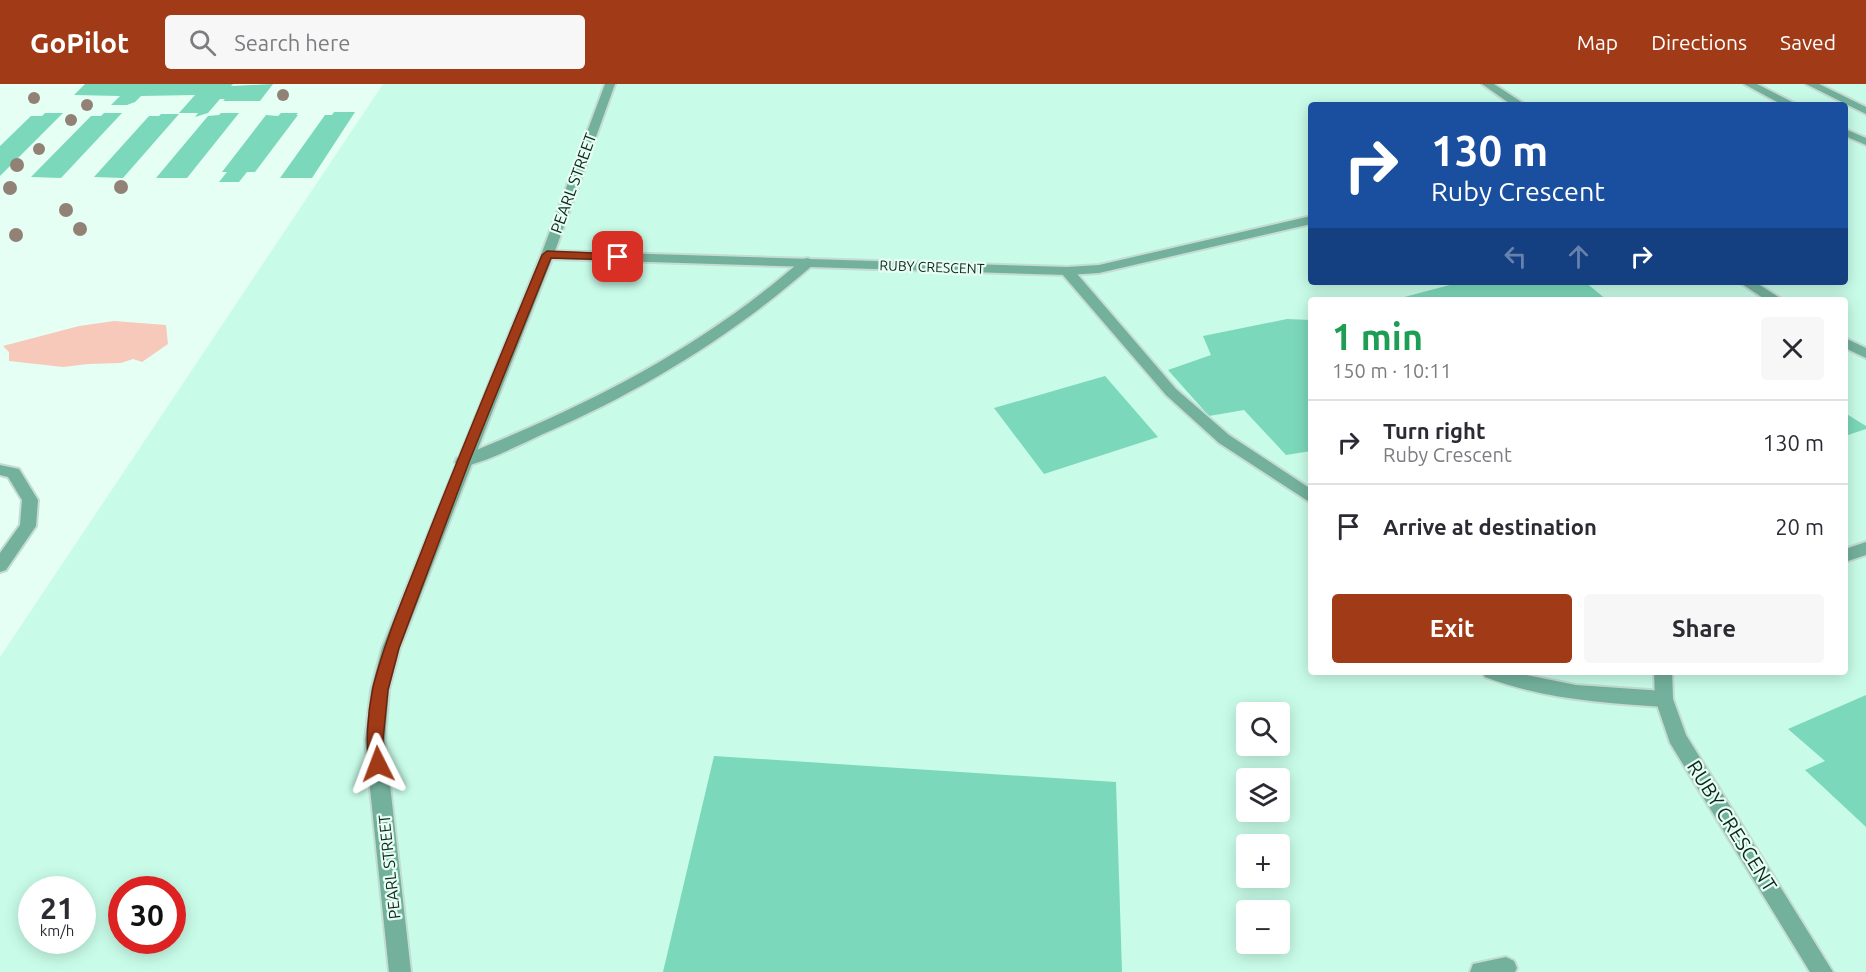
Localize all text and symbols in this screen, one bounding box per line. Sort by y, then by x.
search box [165,15,585,69]
icon: search [186,26,219,59]
text: GoPilot [30,27,129,58]
text: Search here [234,30,350,55]
text: Map [1577,30,1618,54]
text: Directions [1651,30,1747,54]
text: Saved [1780,30,1836,54]
icon: right [1332,126,1410,204]
text: 130 m [1431,127,1548,174]
street label: PEARL STREET [547,130,599,235]
text: Ruby Crescent [1431,176,1605,206]
pin [592,231,643,282]
icon: arrive [601,240,634,273]
icon: left [1499,240,1532,273]
icon: ahead [1562,240,1595,273]
icon: right [1625,240,1658,273]
street label: RUBY CRESCENT [879,257,985,277]
text: 1 min [1332,316,1423,357]
button: close [1761,317,1824,380]
text: 150 m · 10:11 [1332,359,1452,382]
text: Turn right [1383,418,1485,443]
icon: right [1332,426,1365,459]
text: 130 m [1763,430,1824,455]
text: Ruby Crescent [1383,443,1512,466]
icon: arrive [1332,510,1365,543]
text: Arrive at destination [1383,514,1597,539]
text: 20 m [1775,514,1824,539]
button: Exit [1332,594,1572,663]
button: Share [1584,594,1824,663]
map controls [1236,702,1290,954]
button: search [1236,702,1290,756]
position arrow [346,732,410,796]
street label: RUBY CRESCENT [1683,756,1782,895]
button: layers [1236,768,1290,822]
street label: PEARL STREET [375,814,403,920]
button: + [1236,834,1290,888]
speed limit sign: 30 [108,876,186,954]
text: 21 [40,891,74,925]
button: − [1236,900,1290,954]
text: km/h [40,922,74,939]

